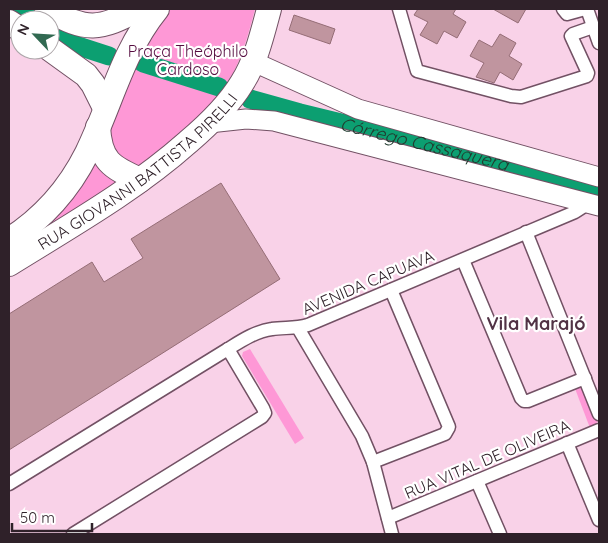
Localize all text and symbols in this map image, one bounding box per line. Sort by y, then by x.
north arrow [10,10,60,60]
text: N [13,21,34,38]
park label: Praça Theóphilo Cardoso [128,41,248,79]
street label: RUA GIOVANNI BATTISTA PIRELLI [34,89,242,254]
water label: Córrego Cassaquera [338,112,512,176]
street label: AVENIDA CAPUAVA [299,245,437,319]
district label: Vila Marajó [487,312,585,335]
street label: RUA VITAL DE OLIVEIRA [401,415,573,503]
scale bar [12,500,92,532]
text: 50 m [20,508,55,527]

